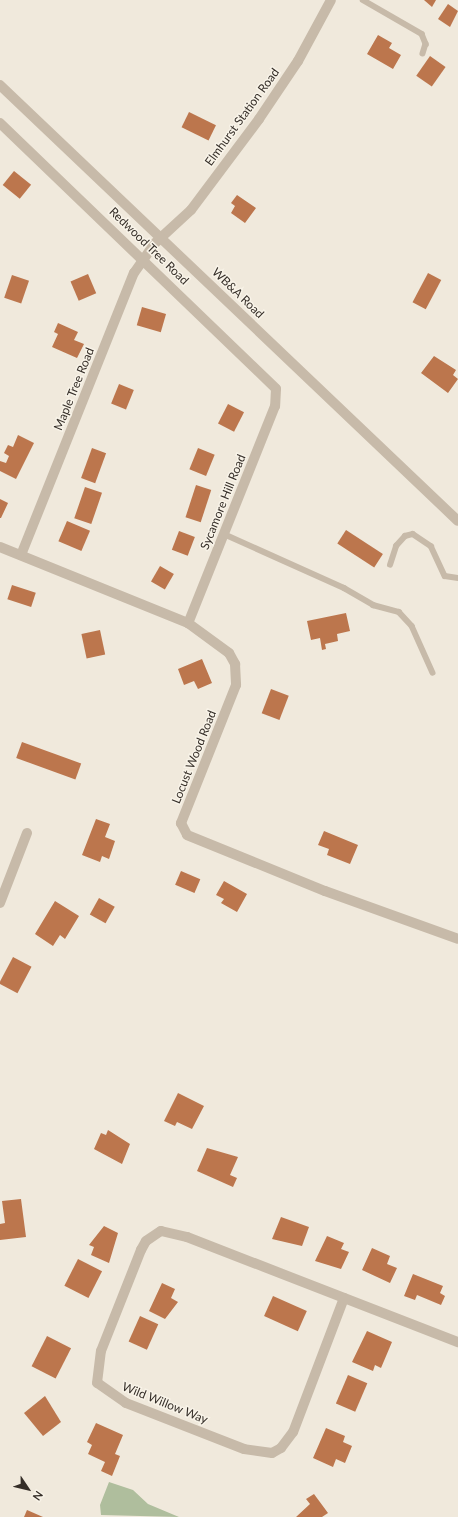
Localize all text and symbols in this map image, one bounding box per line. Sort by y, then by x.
street label: Elmhurst Station Road [202,65,282,169]
street label: Redwood Tree Road [106,204,192,288]
street label: WB&A Road [209,265,267,321]
street label: Maple Tree Road [51,345,97,433]
street label: Sycamore Hill Road [197,452,249,552]
street label: Locust Wood Road [169,708,219,806]
street label: Wild Willow Way [120,1379,210,1427]
north arrow [8,1469,48,1509]
text: N [30,1489,46,1503]

